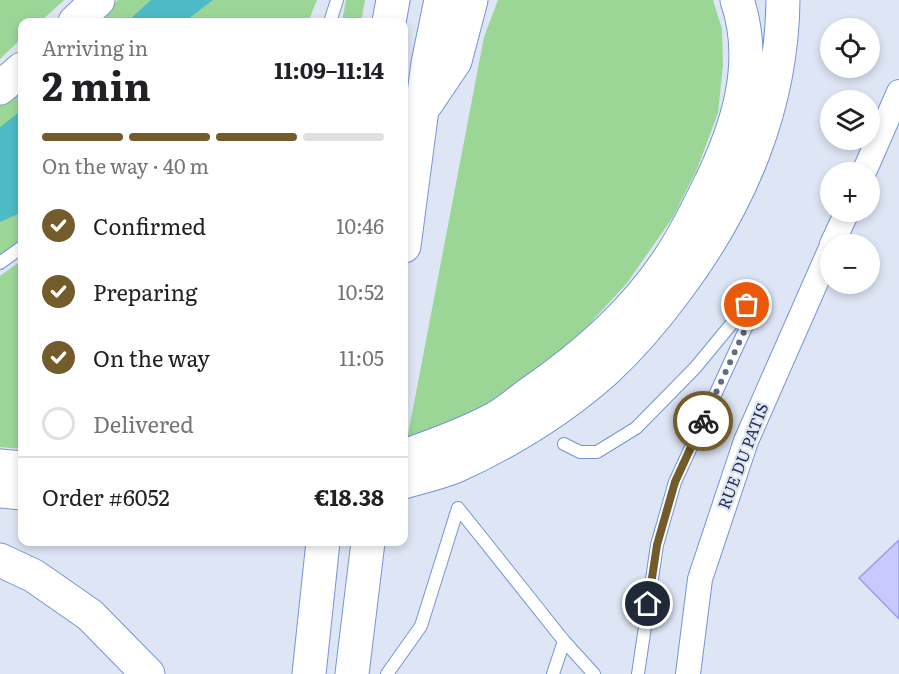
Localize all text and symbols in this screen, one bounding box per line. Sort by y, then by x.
map controls [820,18,880,294]
button: locate [820,18,880,78]
text: Arriving in [42,32,148,62]
text: 11:09–11:14 [274,53,384,86]
text: 2 min [42,55,151,113]
button: layers [820,90,880,150]
text: On the way · 40 m [42,150,209,180]
button: + [820,162,880,222]
icon: check [42,209,75,242]
text: Confirmed [93,209,206,242]
text: 10:46 [336,210,384,240]
button: − [820,234,880,294]
icon: check [42,275,75,308]
text: Preparing [93,275,197,308]
text: 10:52 [338,276,384,306]
pin [721,279,772,330]
icon: bag [730,288,763,321]
icon: check [42,341,75,374]
text: On the way [93,341,210,374]
text: 11:05 [339,342,384,372]
courier [673,391,733,451]
street label: RUE DU PATIS [711,399,773,512]
icon: bike [687,405,720,438]
text: Delivered [93,407,194,440]
text: Order #6052 [42,480,170,513]
text: €18.38 [314,480,384,513]
pin [622,578,673,629]
icon: home [631,587,664,620]

